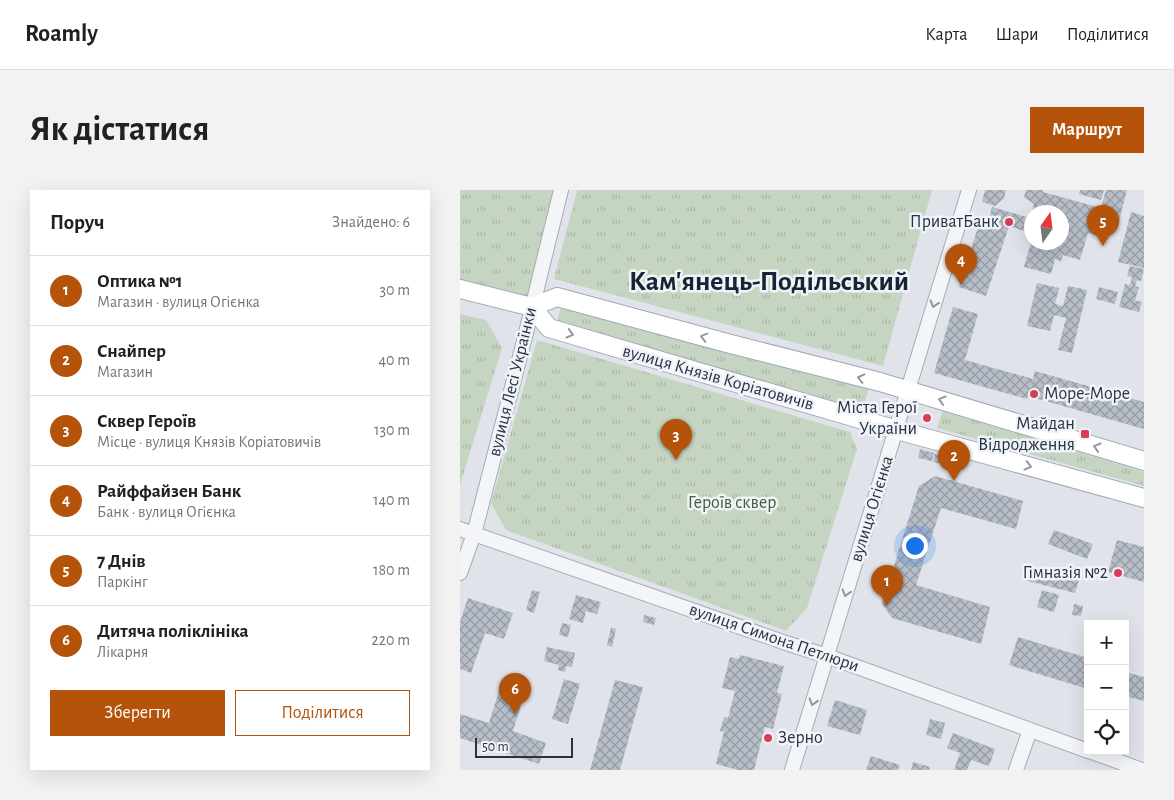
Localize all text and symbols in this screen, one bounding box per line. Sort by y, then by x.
text: Roamly [25,22,98,46]
text: Карта [925,26,967,44]
text: Шари [995,26,1039,44]
text: Поділитися [1067,26,1149,44]
button: Маршрут [1030,107,1144,153]
text: Як дістатися [30,112,209,147]
north arrow [1024,205,1069,250]
pin: 5 [1087,205,1119,246]
text: Поруч [50,212,104,233]
place label: ПриватБанк [910,213,1000,231]
text: Знайдено: 6 [332,214,410,230]
marker: ПриватБанк [1003,216,1015,228]
pin: 4 [945,244,977,285]
district label: Кам'янець-Подільський [629,268,909,296]
text: Оптика №1 [97,272,183,291]
text: 1 [63,282,69,298]
text: 30 m [380,282,410,298]
text: Магазин · вулиця Огієнка [97,294,260,310]
one-way arrow [930,299,940,307]
street label: вулиця Лесі Українки [486,305,540,459]
one-way arrow [565,329,573,339]
one-way arrow [701,332,709,342]
text: Снайпер [97,342,166,361]
street label: вулиця Князів Коріатовичів [620,342,816,414]
text: 2 [62,352,70,368]
text: 40 m [378,352,410,368]
text: Магазин [97,364,153,380]
one-way arrow [858,373,866,383]
place label: Море-Море [1044,385,1130,403]
marker: Море-Море [1028,388,1040,400]
one-way arrow [938,396,946,406]
place label: Міста Герої України [837,399,917,438]
text: Сквер Героїв [97,412,196,431]
marker: Міста Герої України [921,412,933,424]
place label: Майдан Відродження [978,415,1075,454]
pin: 3 [660,419,692,460]
text: 3 [63,422,69,438]
text: 130 m [374,422,410,438]
marker: Майдан Відродження [1079,428,1091,440]
text: Місце · вулиця Князів Коріатовичів [97,434,321,450]
pin: 2 [938,440,970,481]
one-way arrow [1094,443,1102,453]
street label: вулиця Огієнка [847,454,897,564]
one-way arrow [1024,460,1033,471]
text: Райффайзен Банк [97,482,241,501]
text: 4 [62,492,70,508]
text: 140 m [373,492,410,508]
park label: Героїв сквер [688,494,776,512]
text: Банк · вулиця Огієнка [97,504,236,520]
your location [902,533,928,559]
text: 7 Днів [97,552,146,571]
text: 5 [63,562,69,578]
text: 180 m [373,562,410,578]
place label: Гімназія №2 [1022,564,1108,582]
pin: 1 [871,565,903,606]
marker: Гімназія №2 [1112,567,1124,579]
text: Паркінг [97,574,148,590]
one-way arrow [842,589,852,597]
street label: вулиця Симона Петлюри [687,600,861,676]
map controls [1084,620,1129,755]
button: + [1084,620,1129,665]
text: Дитяча поліклініка [97,622,249,641]
text: 6 [62,632,70,648]
text: 220 m [372,632,410,648]
text: Лікарня [97,644,148,660]
button: − [1084,665,1129,710]
pin: 6 [499,673,531,714]
button: Зберегти [50,690,225,736]
button: Поділитися [235,690,410,736]
one-way arrow [808,698,818,706]
button: locate [1084,710,1129,755]
place label: Зерно [778,729,823,747]
marker: Зерно [762,732,774,744]
scale bar [475,735,572,758]
text: 50 m [482,740,509,754]

